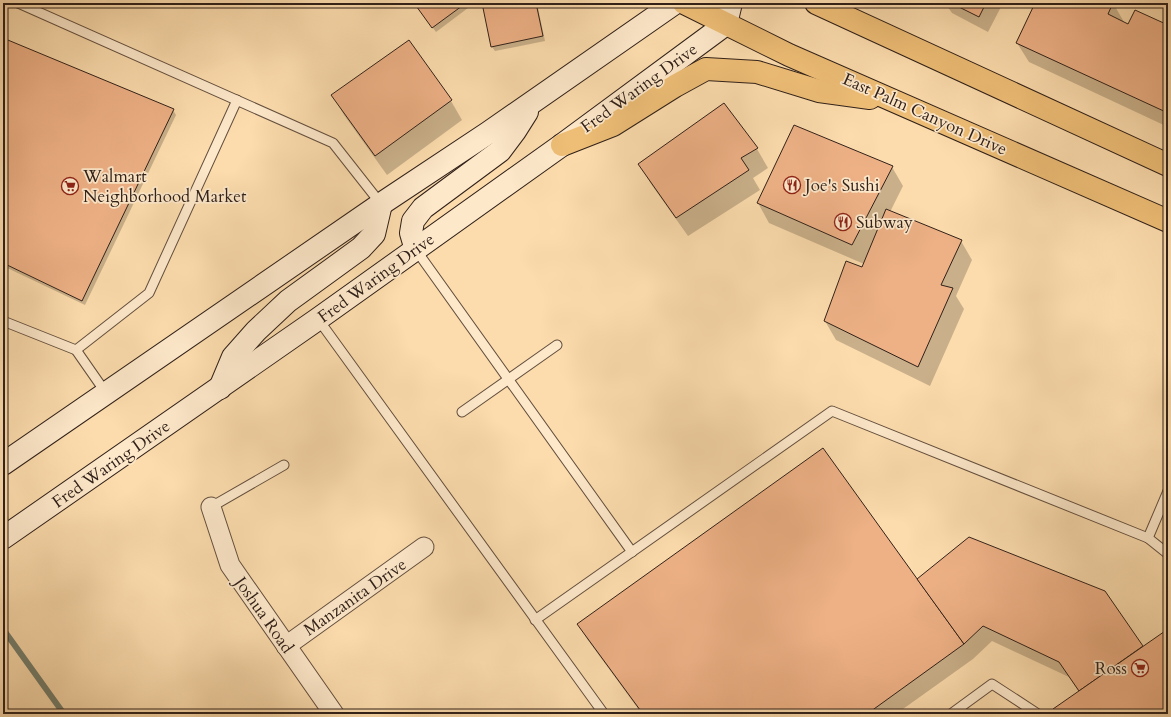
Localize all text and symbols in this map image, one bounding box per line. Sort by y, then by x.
street label: Fred Waring Drive [576,38,702,138]
street label: East Palm Canyon Drive [839,67,1011,161]
place label: Walmart Neighborhood Market [82,165,247,208]
place label: Joe's Sushi [802,174,880,197]
restaurant icon: Joe's Sushi [782,175,802,195]
supermarket icon: Walmart Neighborhood Market [60,176,80,196]
place label: Subway [856,211,913,234]
restaurant icon: Subway [833,212,853,232]
street label: Fred Waring Drive [313,228,439,328]
street label: Fred Waring Drive [47,415,175,513]
street label: Manzanita Drive [299,553,411,641]
street label: Joshua Road [227,570,299,658]
place label: Ross [1095,657,1127,680]
supermarket icon: Ross [1130,658,1150,678]

